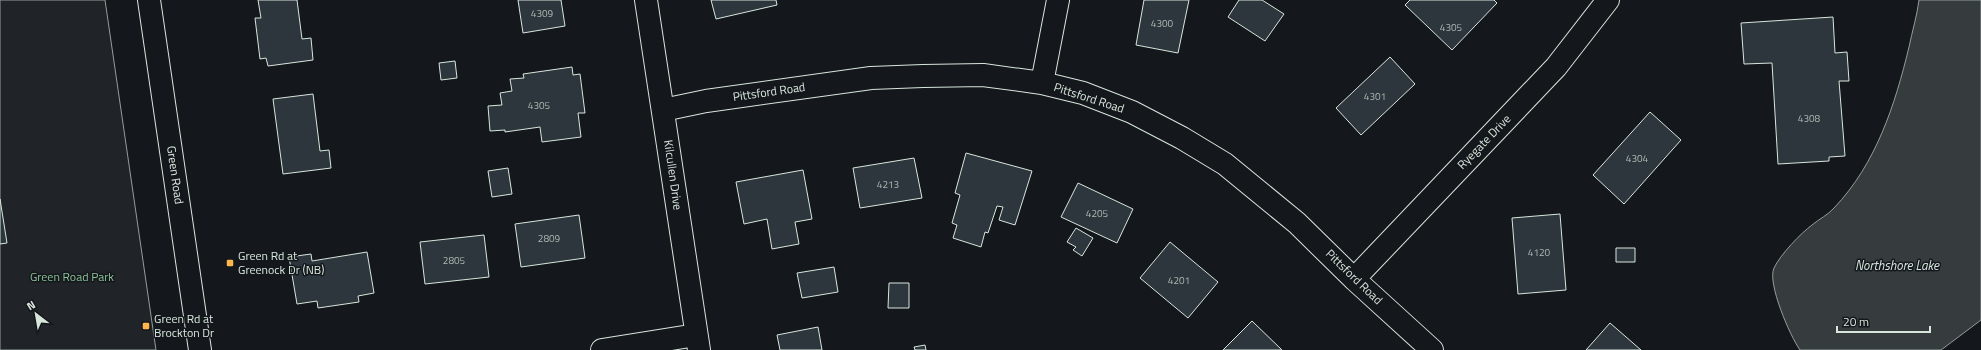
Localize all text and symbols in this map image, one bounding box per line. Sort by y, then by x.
house number: 4309 [531,6,554,21]
house number: 4300 [1151,16,1174,31]
house number: 4305 [1440,20,1463,35]
street label: Pittsford Road [732,77,806,106]
street label: Pittsford Road [1052,77,1127,118]
house number: 4301 [1364,89,1386,104]
house number: 4305 [528,98,551,113]
street label: Ryegate Drive [1452,110,1515,174]
house number: 4308 [1798,111,1821,126]
street label: Kilcullen Drive [659,139,688,211]
street label: Green Road [162,145,189,205]
house number: 4304 [1626,151,1649,166]
house number: 4213 [877,177,899,192]
house number: 4205 [1086,206,1109,221]
house number: 2809 [538,231,561,246]
street label: Pittsford Road [1322,244,1387,309]
house number: 4120 [1528,245,1551,260]
place label: Green Rd at Greenock Dr (NB) [238,246,324,279]
house number: 2805 [443,253,466,268]
water label: Northshore Lake [1855,255,1940,275]
marker: Green Rd at Greenock Dr (NB) [225,258,235,268]
park label: Green Road Park [30,267,114,286]
house number: 4201 [1168,273,1190,288]
north arrow [16,294,56,334]
text: N [23,297,38,314]
scale bar [1837,308,1930,334]
place label: Green Rd at Brockton Dr [154,309,214,342]
text: 20 m [1843,312,1869,331]
marker: Green Rd at Brockton Dr [141,321,151,331]

